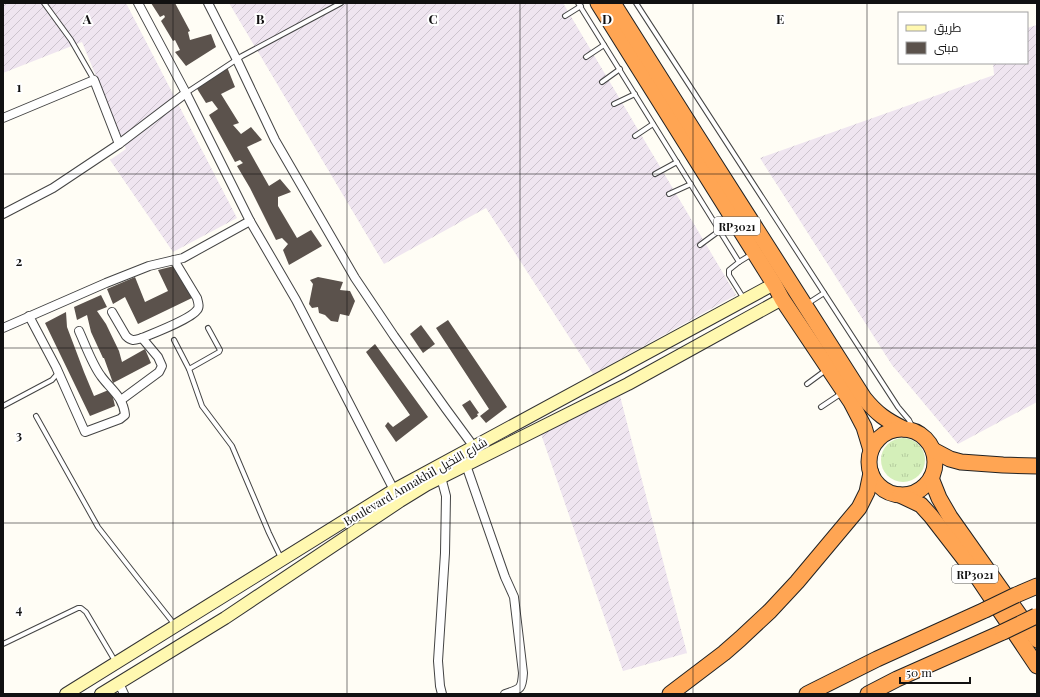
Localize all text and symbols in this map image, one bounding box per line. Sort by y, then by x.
text: A [82,10,92,27]
text: B [256,10,265,27]
text: C [428,10,438,27]
text: D [602,10,612,27]
text: E [776,10,784,27]
legend [898,12,1028,64]
text: طريق [934,19,962,35]
text: مبنى [934,39,959,55]
text: 1 [17,78,22,95]
road number: RP3021 [714,217,760,235]
text: 2 [16,252,23,269]
text: 3 [16,426,22,443]
street label: Boulevard Annakhil شارع النخيل [340,433,490,530]
road number: RP3021 [952,565,998,583]
text: 4 [16,600,23,617]
scale bar [900,659,970,685]
text: 50 m [906,664,932,680]

